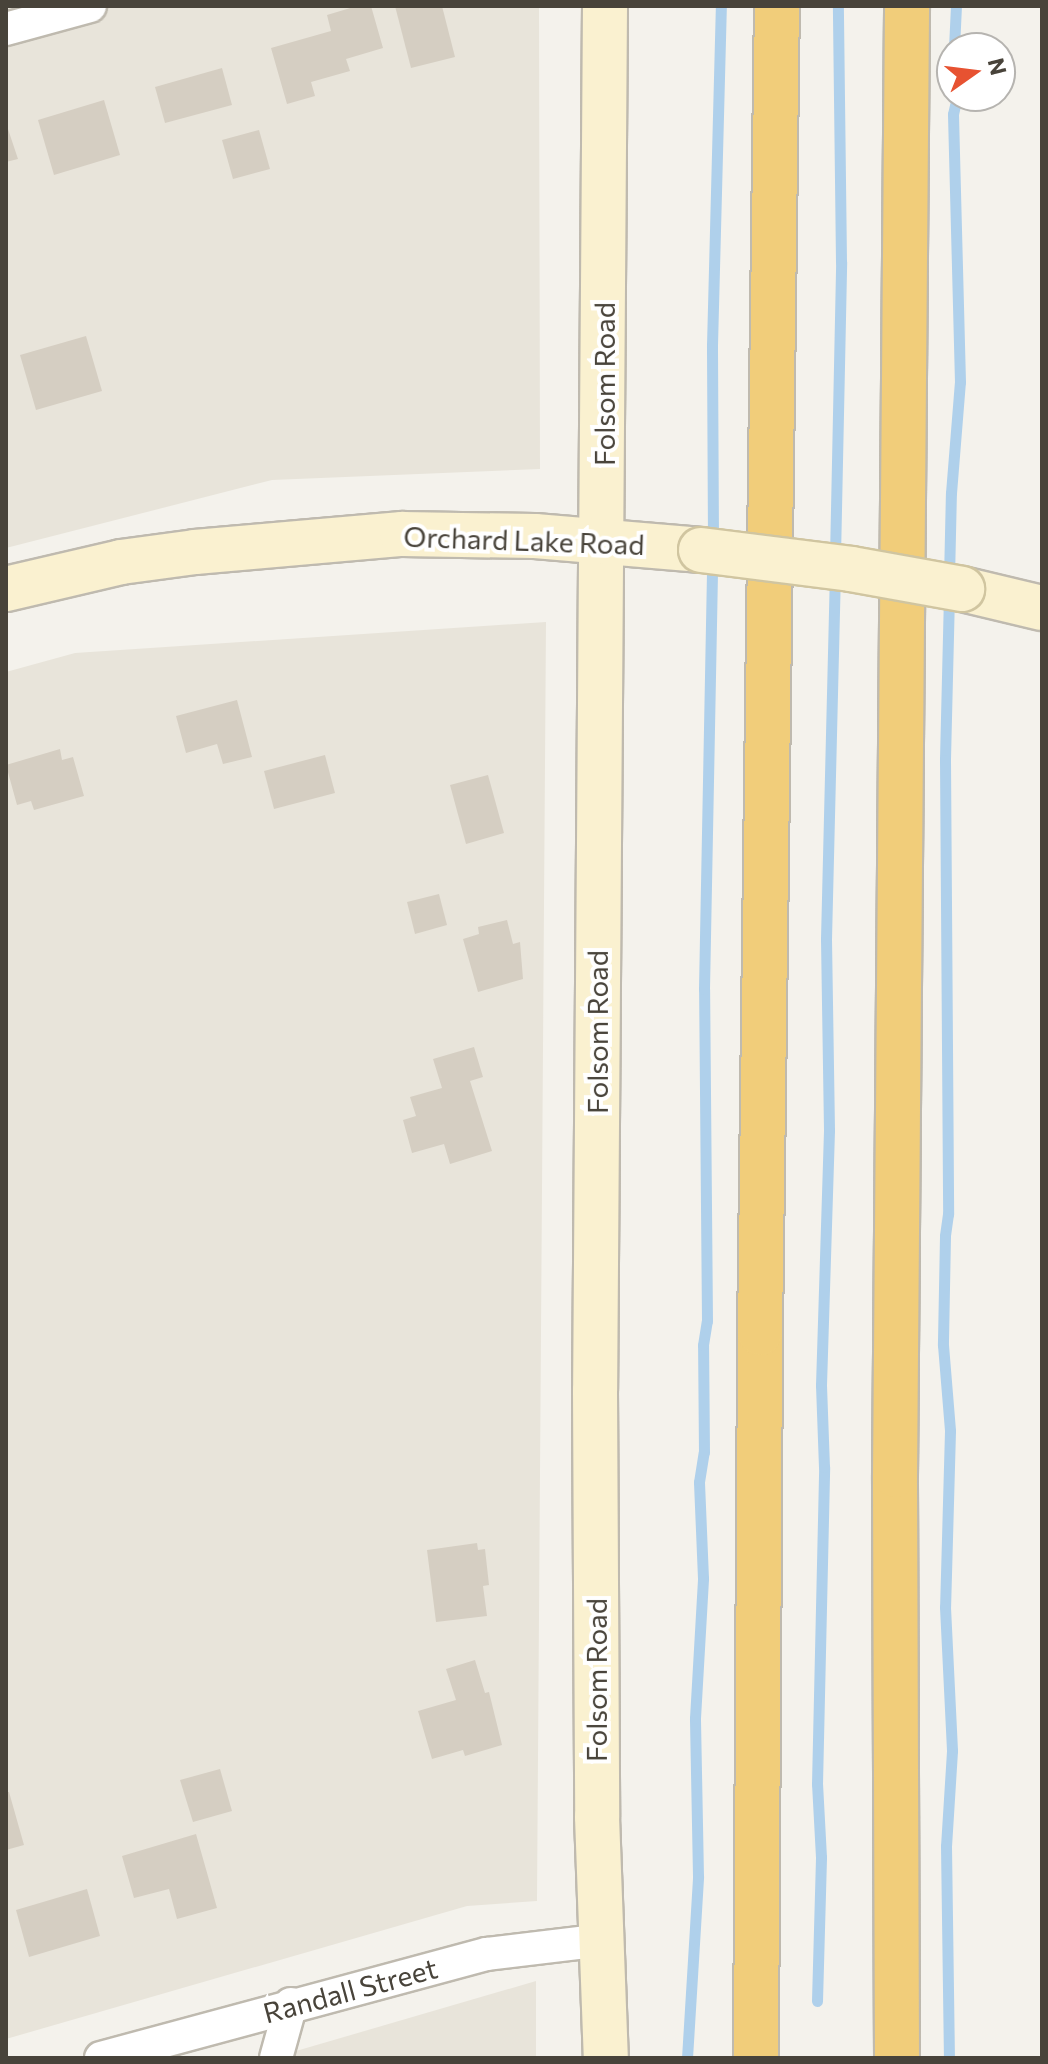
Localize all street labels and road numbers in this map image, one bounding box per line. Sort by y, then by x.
street label: Folsom Road [587,302,621,466]
street label: Orchard Lake Road [403,519,645,561]
street label: Folsom Road [580,950,614,1114]
street label: Folsom Road [579,1598,613,1762]
street label: Randall Street [259,1951,441,2029]

